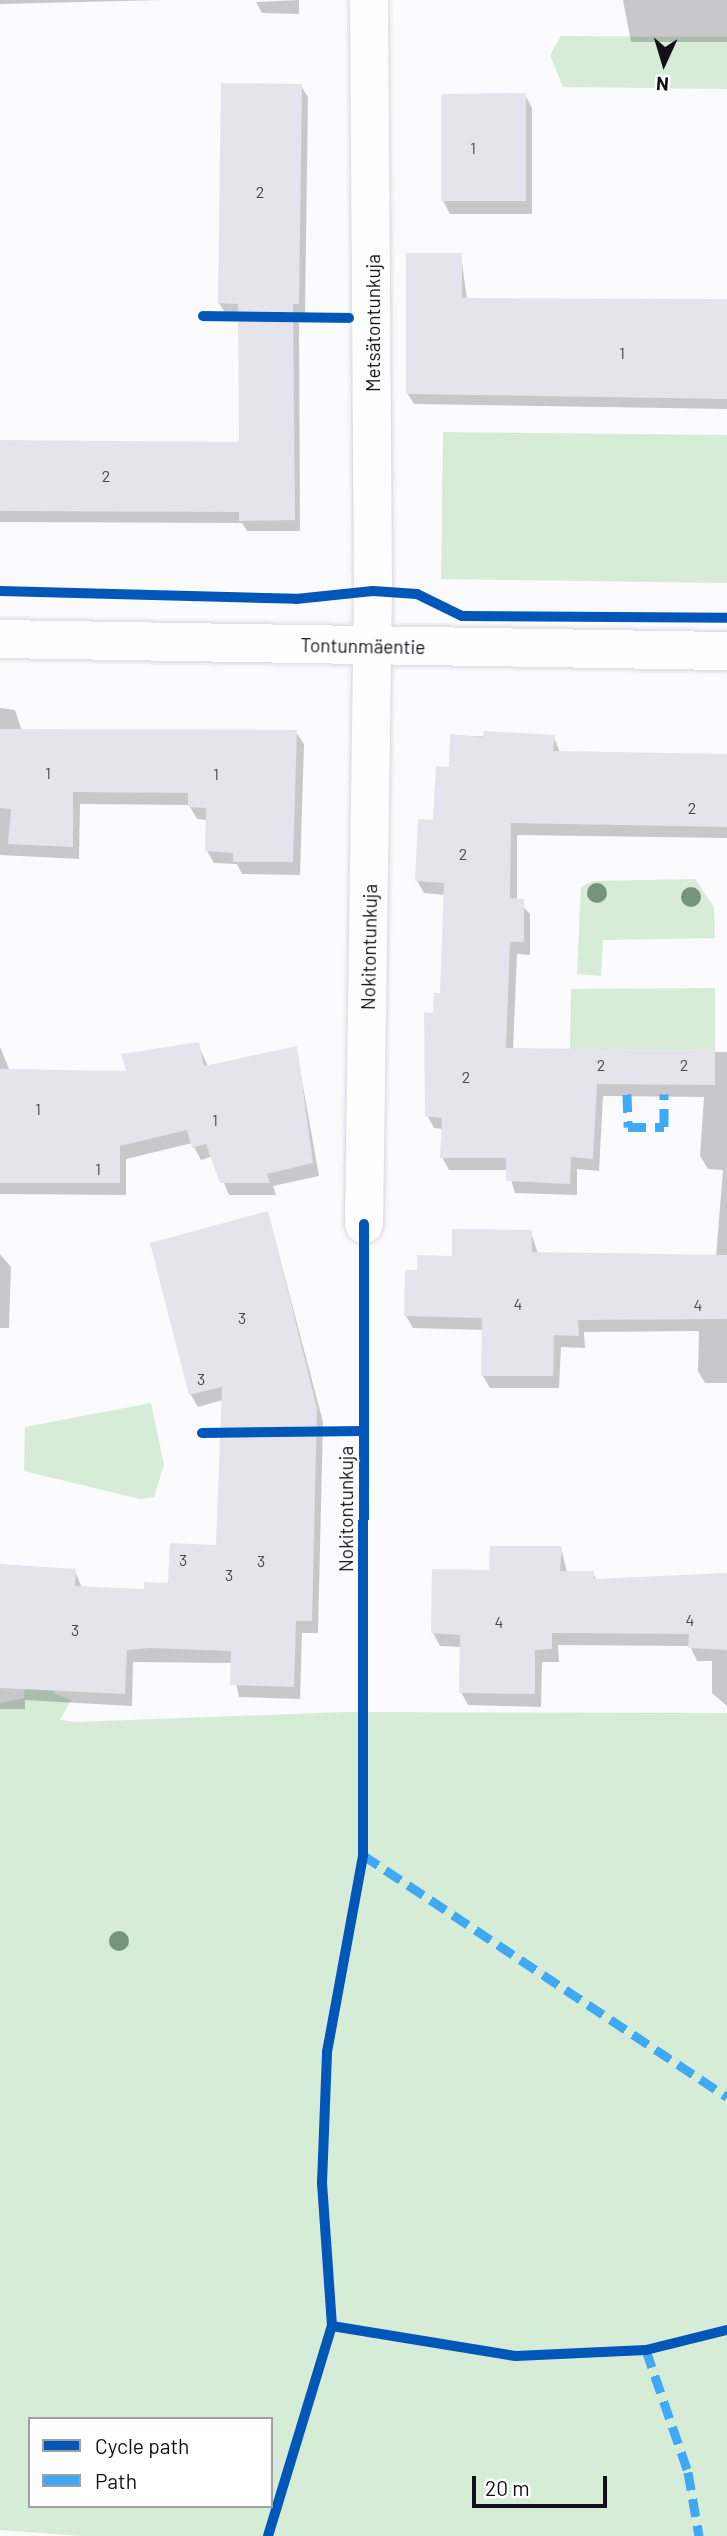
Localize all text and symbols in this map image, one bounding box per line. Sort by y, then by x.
north arrow [629,28,699,98]
text: N [655,73,670,96]
house number: 1 [470,138,476,158]
house number: 2 [256,182,264,202]
street label: Metsätontunkuja [362,254,384,392]
house number: 1 [619,343,625,363]
house number: 2 [102,466,110,486]
street label: Tontunmäentie [300,634,426,658]
house number: 1 [45,763,51,783]
house number: 1 [213,764,219,784]
house number: 2 [688,798,696,818]
house number: 2 [459,844,467,864]
street label: Nokitontunkuja [357,884,381,1010]
house number: 2 [597,1055,605,1075]
house number: 2 [680,1055,688,1075]
house number: 2 [462,1067,470,1087]
house number: 1 [35,1099,41,1119]
house number: 1 [212,1110,218,1130]
house number: 1 [95,1159,101,1179]
house number: 4 [514,1294,522,1314]
house number: 4 [694,1295,702,1315]
house number: 3 [238,1308,246,1328]
house number: 3 [197,1369,205,1389]
street label: Nokitontunkuja [335,1446,357,1572]
house number: 3 [179,1550,187,1570]
house number: 3 [257,1551,265,1571]
house number: 3 [225,1565,233,1585]
house number: 4 [686,1610,694,1630]
house number: 4 [495,1612,503,1632]
house number: 3 [71,1620,79,1640]
legend [28,2417,273,2508]
text: Cycle path [95,2433,189,2458]
scale bar [475,2462,610,2506]
text: Path [95,2468,137,2493]
text: 20 m [485,2475,530,2500]

